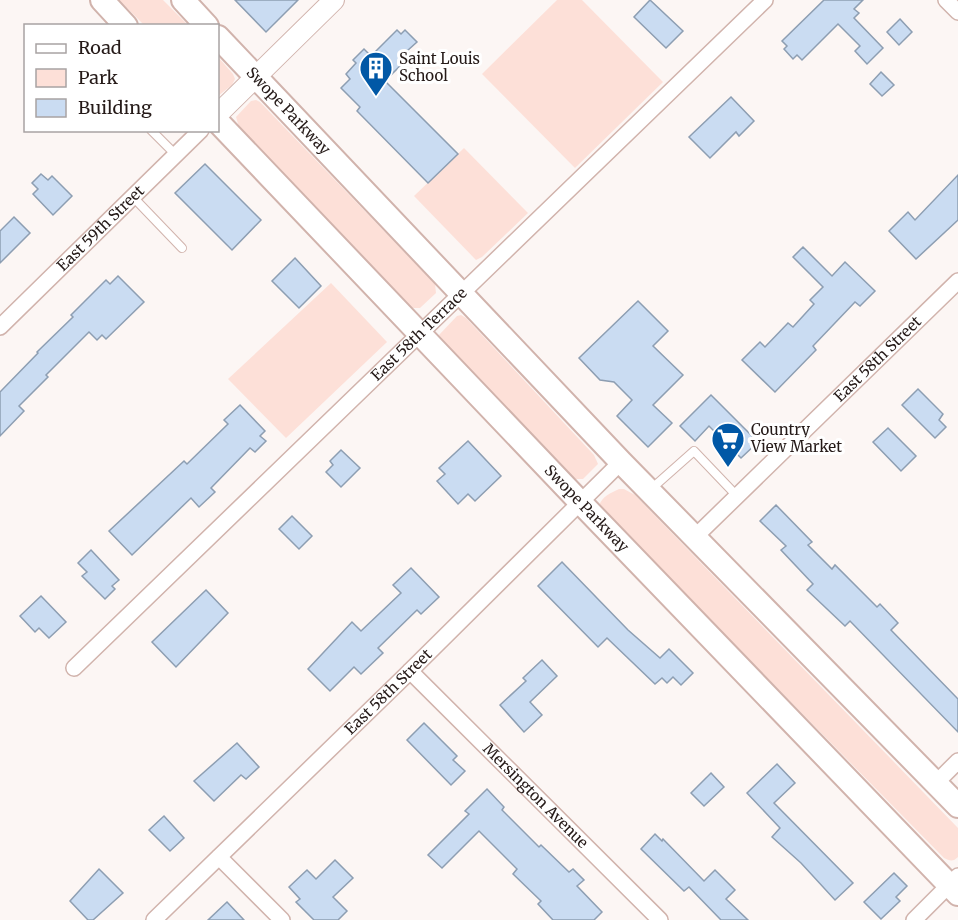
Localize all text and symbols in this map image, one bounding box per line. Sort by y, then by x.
legend [24,24,219,132]
text: Road [78,36,122,59]
place label: Saint Louis School [399,49,480,85]
building icon: Saint Louis School [358,50,394,97]
street label: Swope Parkway [243,63,335,159]
text: Park [78,66,119,89]
text: Building [78,96,152,119]
street label: East 59th Street [53,181,148,275]
street label: East 58th Terrace [367,283,471,385]
street label: East 58th Street [830,312,925,406]
place label: Country View Market [750,420,842,456]
supermarket icon: Country View Market [710,421,746,468]
street label: Swope Parkway [541,461,633,556]
street label: East 58th Street [340,645,436,738]
street label: Mersington Avenue [479,739,592,852]

